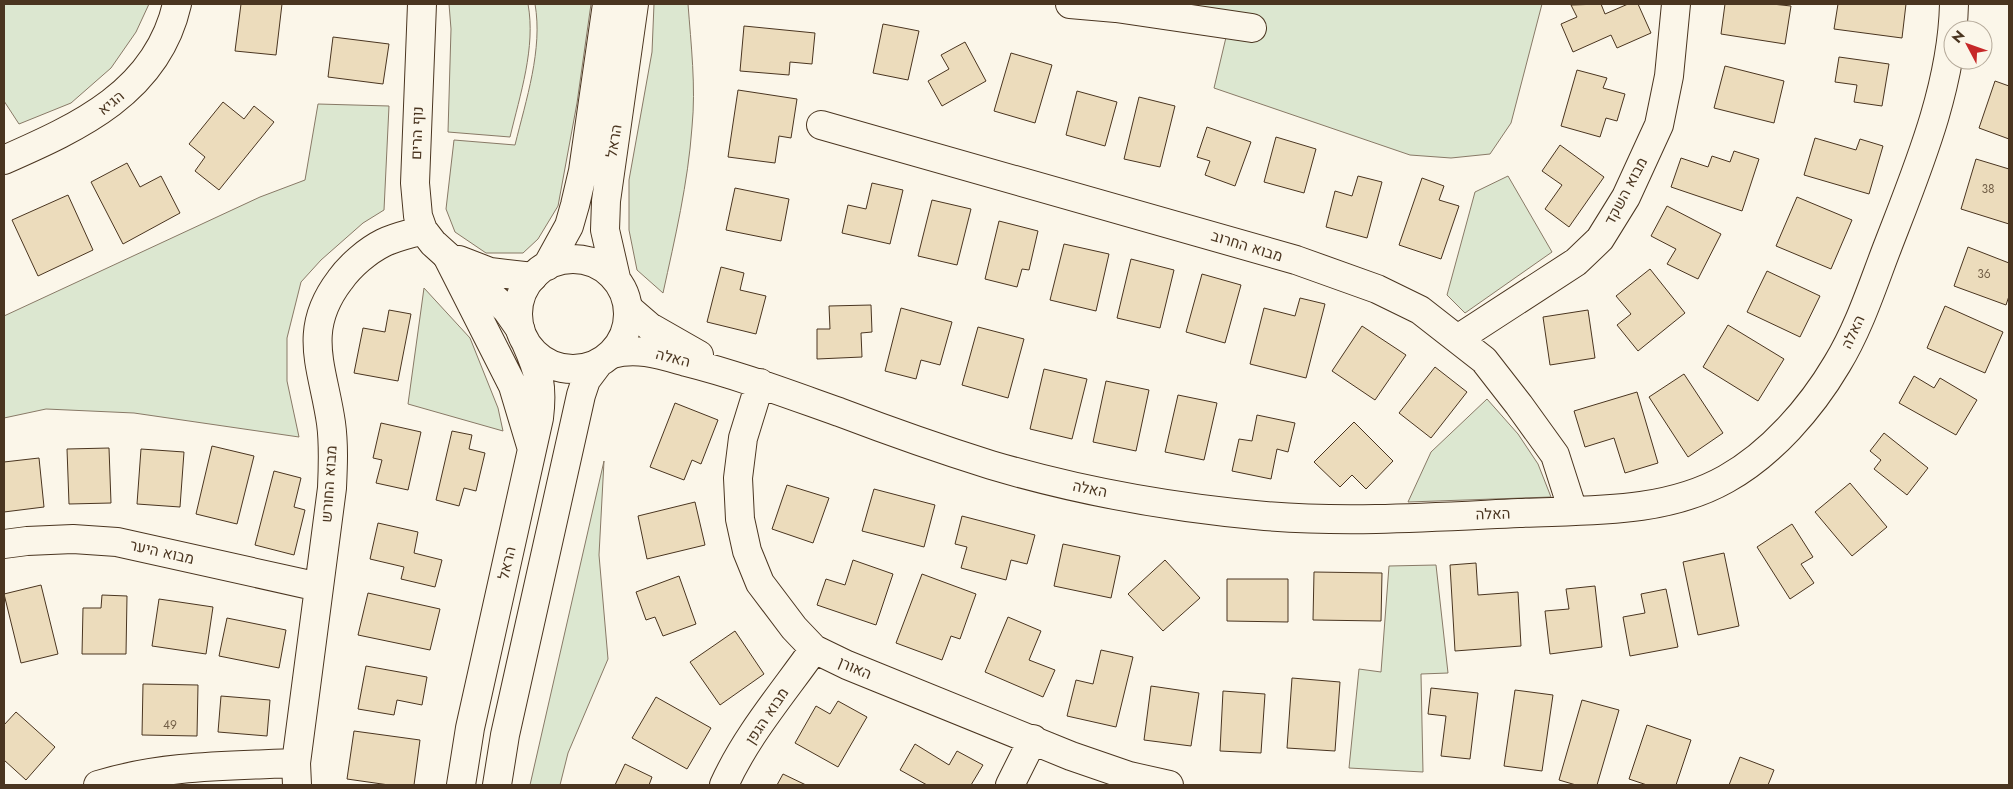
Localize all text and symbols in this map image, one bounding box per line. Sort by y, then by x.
north arrow [1943,20,1993,70]
text: N [1947,26,1969,47]
street label: הגיא [93,85,129,121]
street label: נוף הרים [405,106,429,160]
street label: הראל [601,123,627,159]
street label: מבוא השקד [1599,153,1653,229]
house number: 38 [1981,180,1995,198]
street label: מבוא החרוב [1209,225,1285,267]
house number: 36 [1977,265,1991,283]
street label: האלה [1836,312,1870,352]
street label: האלה [653,343,693,373]
street label: מבוא החורש [315,445,343,523]
street label: האלה [1071,475,1109,503]
street label: האלה [1475,502,1511,526]
street label: מבוא היער [128,534,196,570]
street label: הראל [493,544,521,582]
street label: האורן [835,651,875,685]
street label: מבוא הגפן [740,683,794,749]
house number: 49 [163,716,177,734]

